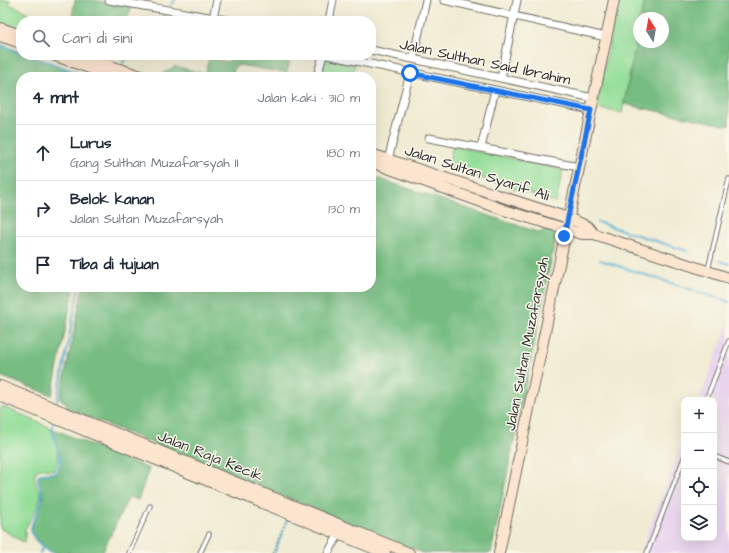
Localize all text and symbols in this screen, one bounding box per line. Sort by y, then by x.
north arrow [633,12,669,48]
search box [16,16,376,60]
icon: search [30,27,52,49]
text: Cari di sini [62,28,132,49]
street label: Jalan Sulthan Said Ibrahim [397,34,573,90]
route start [401,64,419,82]
text: 4 mnt [32,86,79,110]
text: Jalan kaki · 310 m [258,89,360,107]
text: Lurus [70,133,111,154]
street label: Jalan Sultan Syarif Ali [402,140,553,208]
icon: ahead [32,142,54,164]
text: 180 m [326,144,360,162]
text: Gang Sulthan Muzafarsyah II [70,154,239,172]
text: Belok kanan [70,189,154,210]
icon: right [32,198,54,220]
text: 130 m [328,200,360,218]
text: Jalan Sultan Muzafarsyah [70,210,223,228]
route end [555,227,573,245]
icon: arrive [32,254,54,276]
text: Tiba di tujuan [70,254,159,275]
street label: Jalan Sultan Muzafarsyah [500,255,555,433]
map controls [681,397,717,541]
button: + [681,397,717,433]
street label: Jalan Raja Kecik [154,425,266,487]
button: − [681,433,717,469]
button: locate [681,469,717,505]
button: layers [681,505,717,541]

